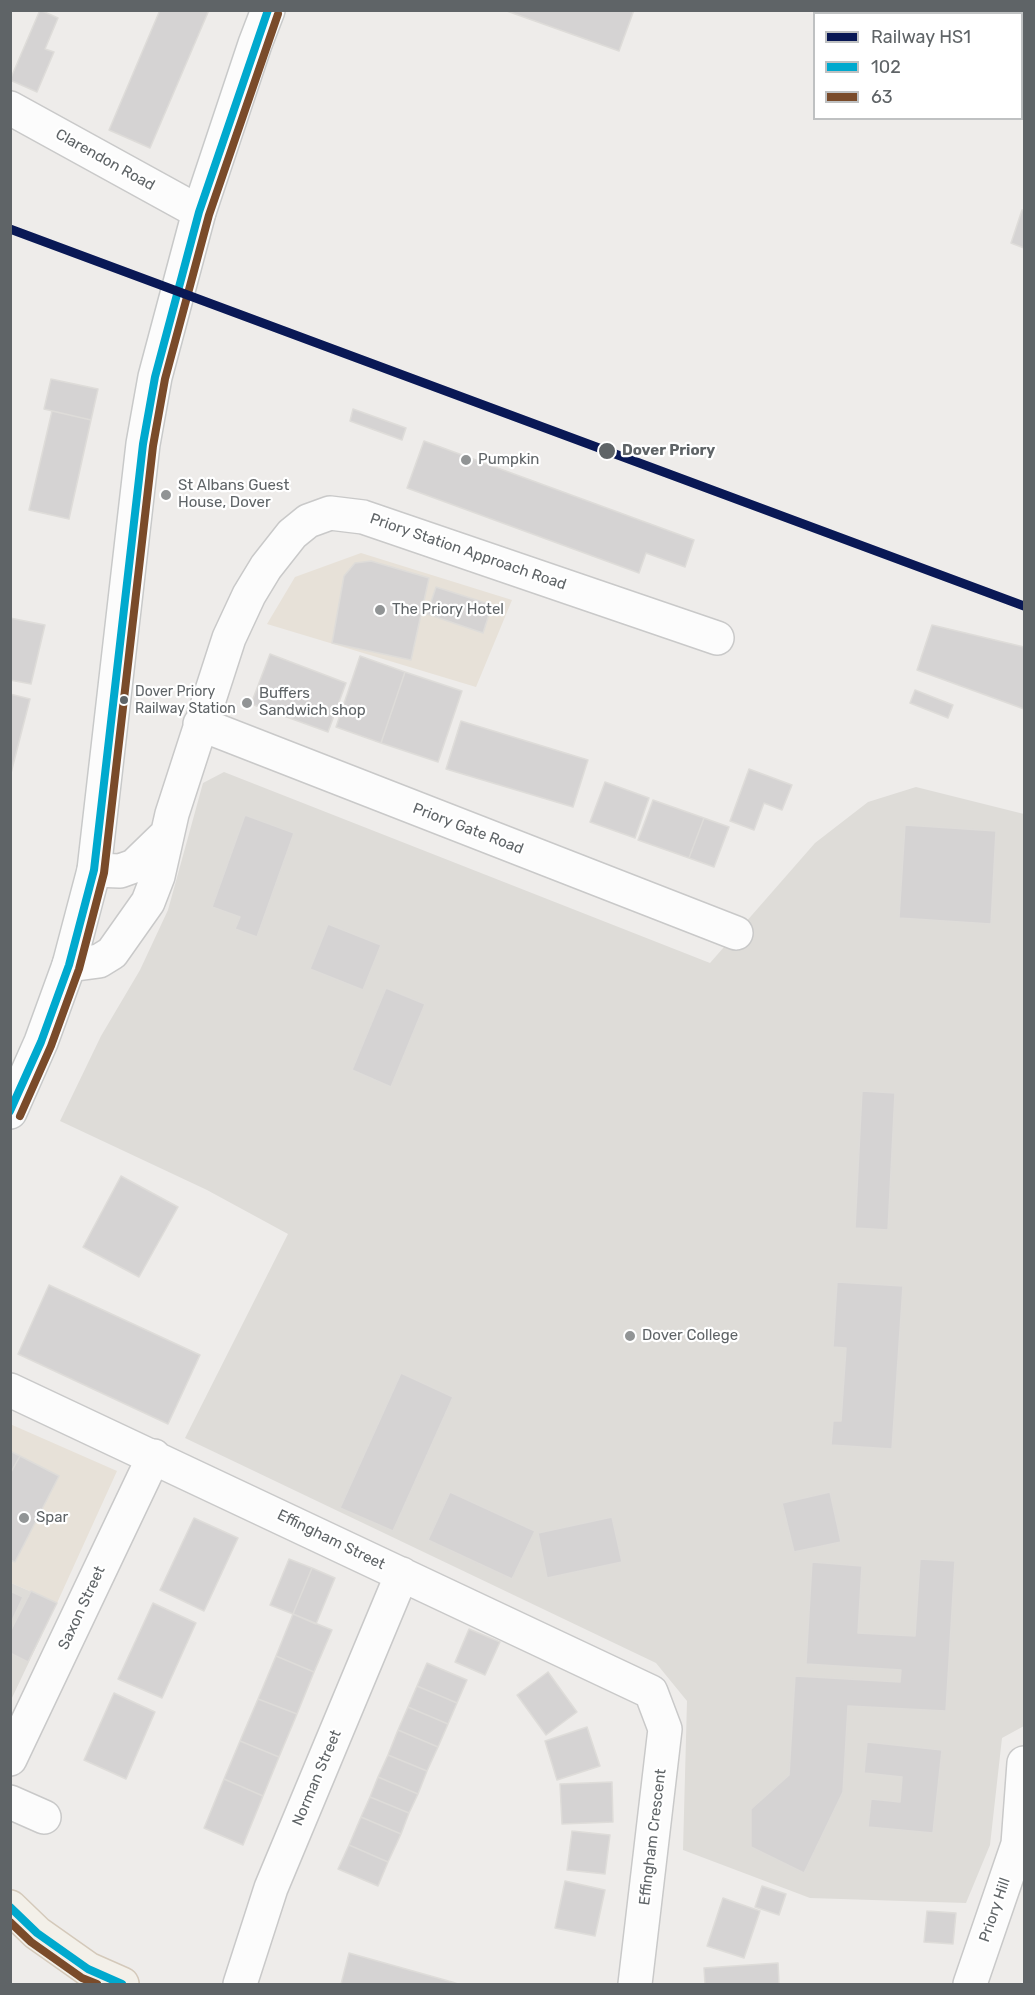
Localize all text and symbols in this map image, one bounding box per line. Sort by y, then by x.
legend [813,12,1023,120]
text: Railway HS1 [871,26,971,48]
text: 102 [871,56,901,78]
text: 63 [871,86,893,108]
street label: Clarendon Road [52,125,158,195]
marker: Dover Priory [597,441,617,461]
place label: Dover Priory [622,442,715,460]
place label: Pumpkin [478,451,539,469]
marker: Pumpkin [459,453,473,467]
place label: St Albans Guest House, Dover [178,477,289,512]
marker: St Albans Guest House, Dover [159,488,173,502]
street label: Priory Station Approach Road [367,510,569,594]
place label: The Priory Hotel [392,601,504,619]
marker: The Priory Hotel [373,603,387,617]
place label: Dover Priory Railway Station [135,684,236,716]
place label: Buffers Sandwich shop [259,685,366,720]
marker: Dover Priory Railway Station [118,694,130,706]
marker: Buffers Sandwich shop [240,696,254,710]
street label: Priory Gate Road [410,800,526,858]
place label: Dover College [642,1327,738,1345]
marker: Dover College [623,1329,637,1343]
street label: Effingham Street [274,1506,388,1574]
place label: Spar [36,1509,68,1527]
marker: Spar [17,1511,31,1525]
street label: Saxon Street [55,1563,109,1653]
street label: Norman Street [289,1727,345,1829]
street label: Effingham Crescent [636,1768,670,1906]
street label: Priory Hill [976,1875,1014,1945]

